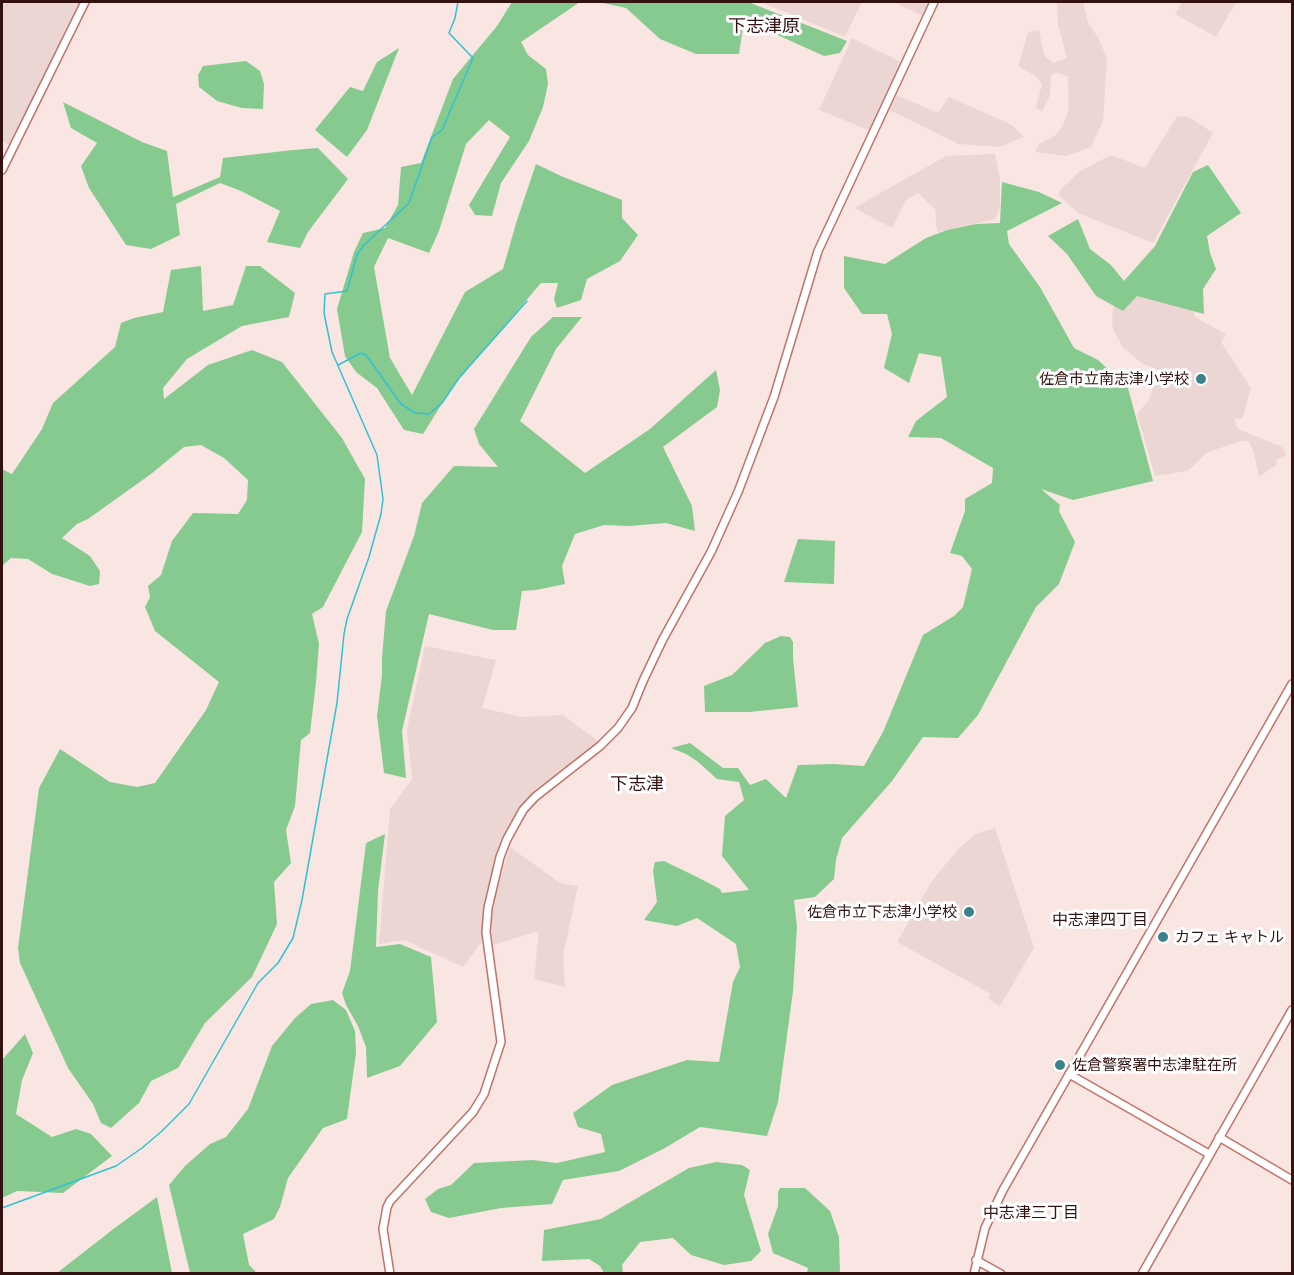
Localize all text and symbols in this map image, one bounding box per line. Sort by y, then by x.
district label: 下志津原 [728,16,800,38]
place label: 佐倉市立南志津小学校 [1039,370,1189,388]
marker: 佐倉市立南志津小学校 [1194,372,1208,386]
district label: 下志津 [610,774,664,796]
place label: 佐倉市立下志津小学校 [807,903,957,921]
marker: 佐倉市立下志津小学校 [962,905,976,919]
district label: 中志津四丁目 [1052,910,1148,930]
place label: カフェ キャトル [1175,928,1284,946]
marker: カフェ キャトル [1156,930,1170,944]
place label: 佐倉警察署中志津駐在所 [1072,1056,1237,1074]
marker: 佐倉警察署中志津駐在所 [1053,1058,1067,1072]
district label: 中志津三丁目 [983,1203,1079,1223]

